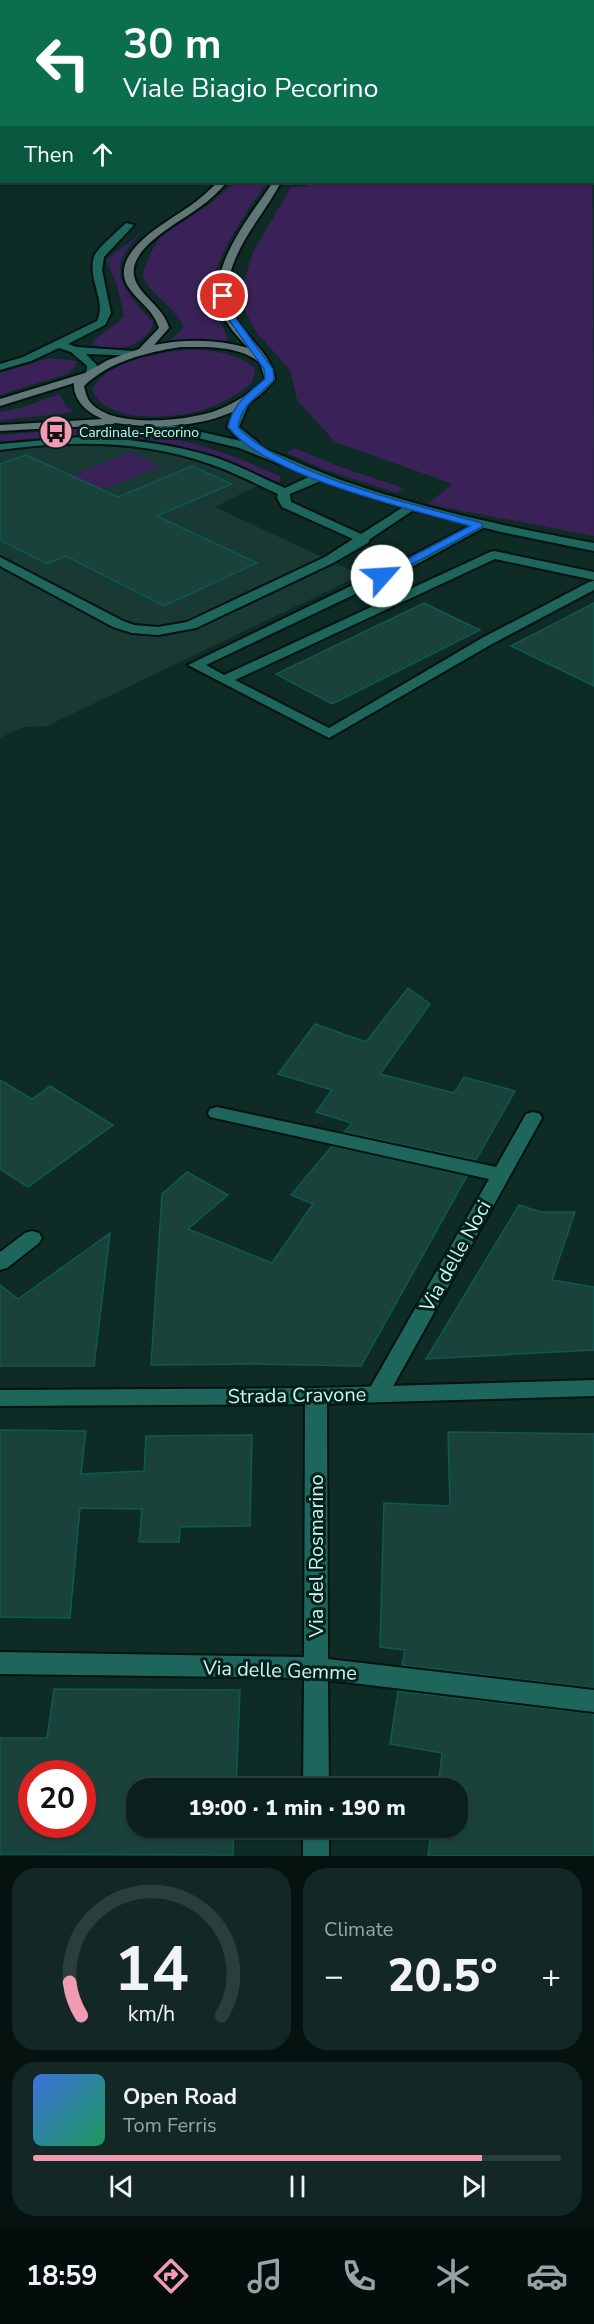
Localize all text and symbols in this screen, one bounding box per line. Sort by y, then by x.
text: 30 m [123,16,222,73]
icon: left [24,24,102,102]
text: Viale Biagio Pecorino [123,70,379,107]
icon: ahead [86,138,119,171]
text: Then [24,140,74,170]
pin [197,270,248,321]
icon: arrive [206,279,239,312]
bus stop icon: Cardinale-Pecorino [38,414,74,450]
place label: Cardinale-Pecorino [79,423,199,442]
position arrow [350,544,414,608]
street label: Via delle Noci [413,1196,497,1318]
street label: Strada Cravone [227,1381,367,1410]
street label: Via del Rosmarino [303,1474,330,1639]
street label: Via delle Gemme [202,1654,357,1687]
speed limit sign: 20 [18,1760,96,1838]
text: 19:00 · 1 min · 190 m [188,1793,406,1823]
text: Climate [324,1916,393,1943]
text: 14 [114,1927,189,2012]
text: 20.5° [388,1946,497,2007]
text: − [324,1954,344,1999]
text: + [541,1954,561,1999]
text: km/h [128,1999,175,2029]
text: Open Road [123,2082,237,2112]
text: Tom Ferris [123,2112,217,2139]
icon: previous [105,2170,138,2203]
icon: pause [281,2170,314,2203]
icon: next [457,2170,490,2203]
icon: directions [150,2255,192,2297]
icon: music [244,2255,286,2297]
icon: phone [338,2255,380,2297]
icon: climate [432,2255,474,2297]
icon: car [526,2255,568,2297]
text: 18:59 [26,2258,98,2295]

